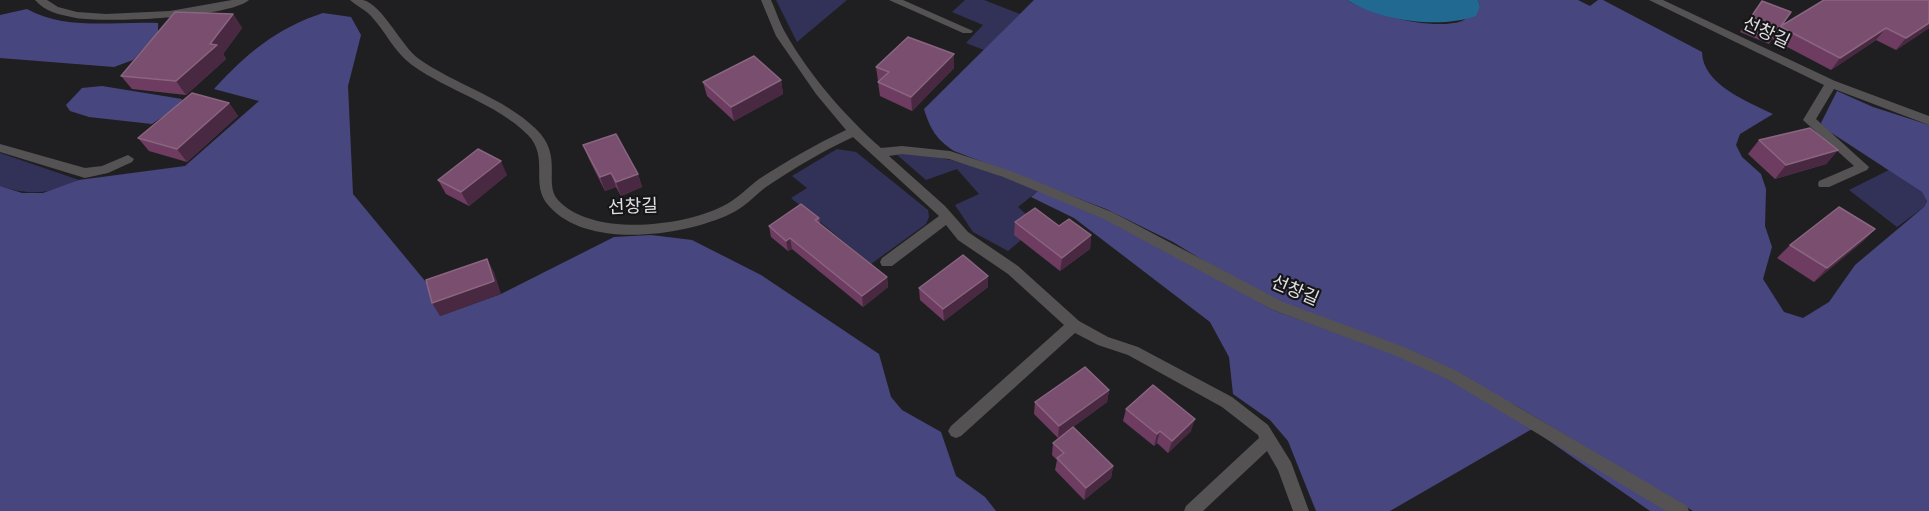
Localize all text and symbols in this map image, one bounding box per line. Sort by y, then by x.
street label: 선창길 [1739,13,1793,53]
street label: 선창길 [608,195,658,219]
street label: 선창길 [1268,271,1322,311]

